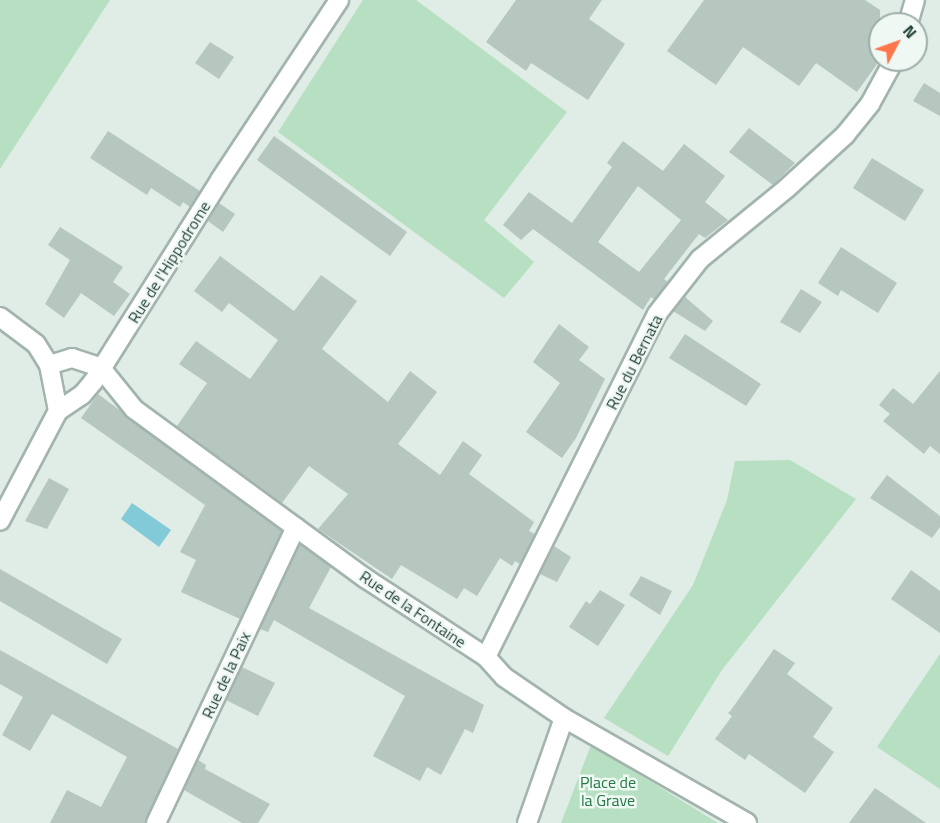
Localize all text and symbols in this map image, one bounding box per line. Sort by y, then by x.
north arrow [868,12,928,72]
text: N [897,19,923,44]
street label: Rue de l'Hippodrome [124,197,214,327]
street label: Rue du Bernata [602,311,666,413]
street label: Rue de la Fontaine [356,566,470,652]
street label: Rue de la Paix [198,629,254,721]
park label: Place de la Grave [580,772,636,810]

